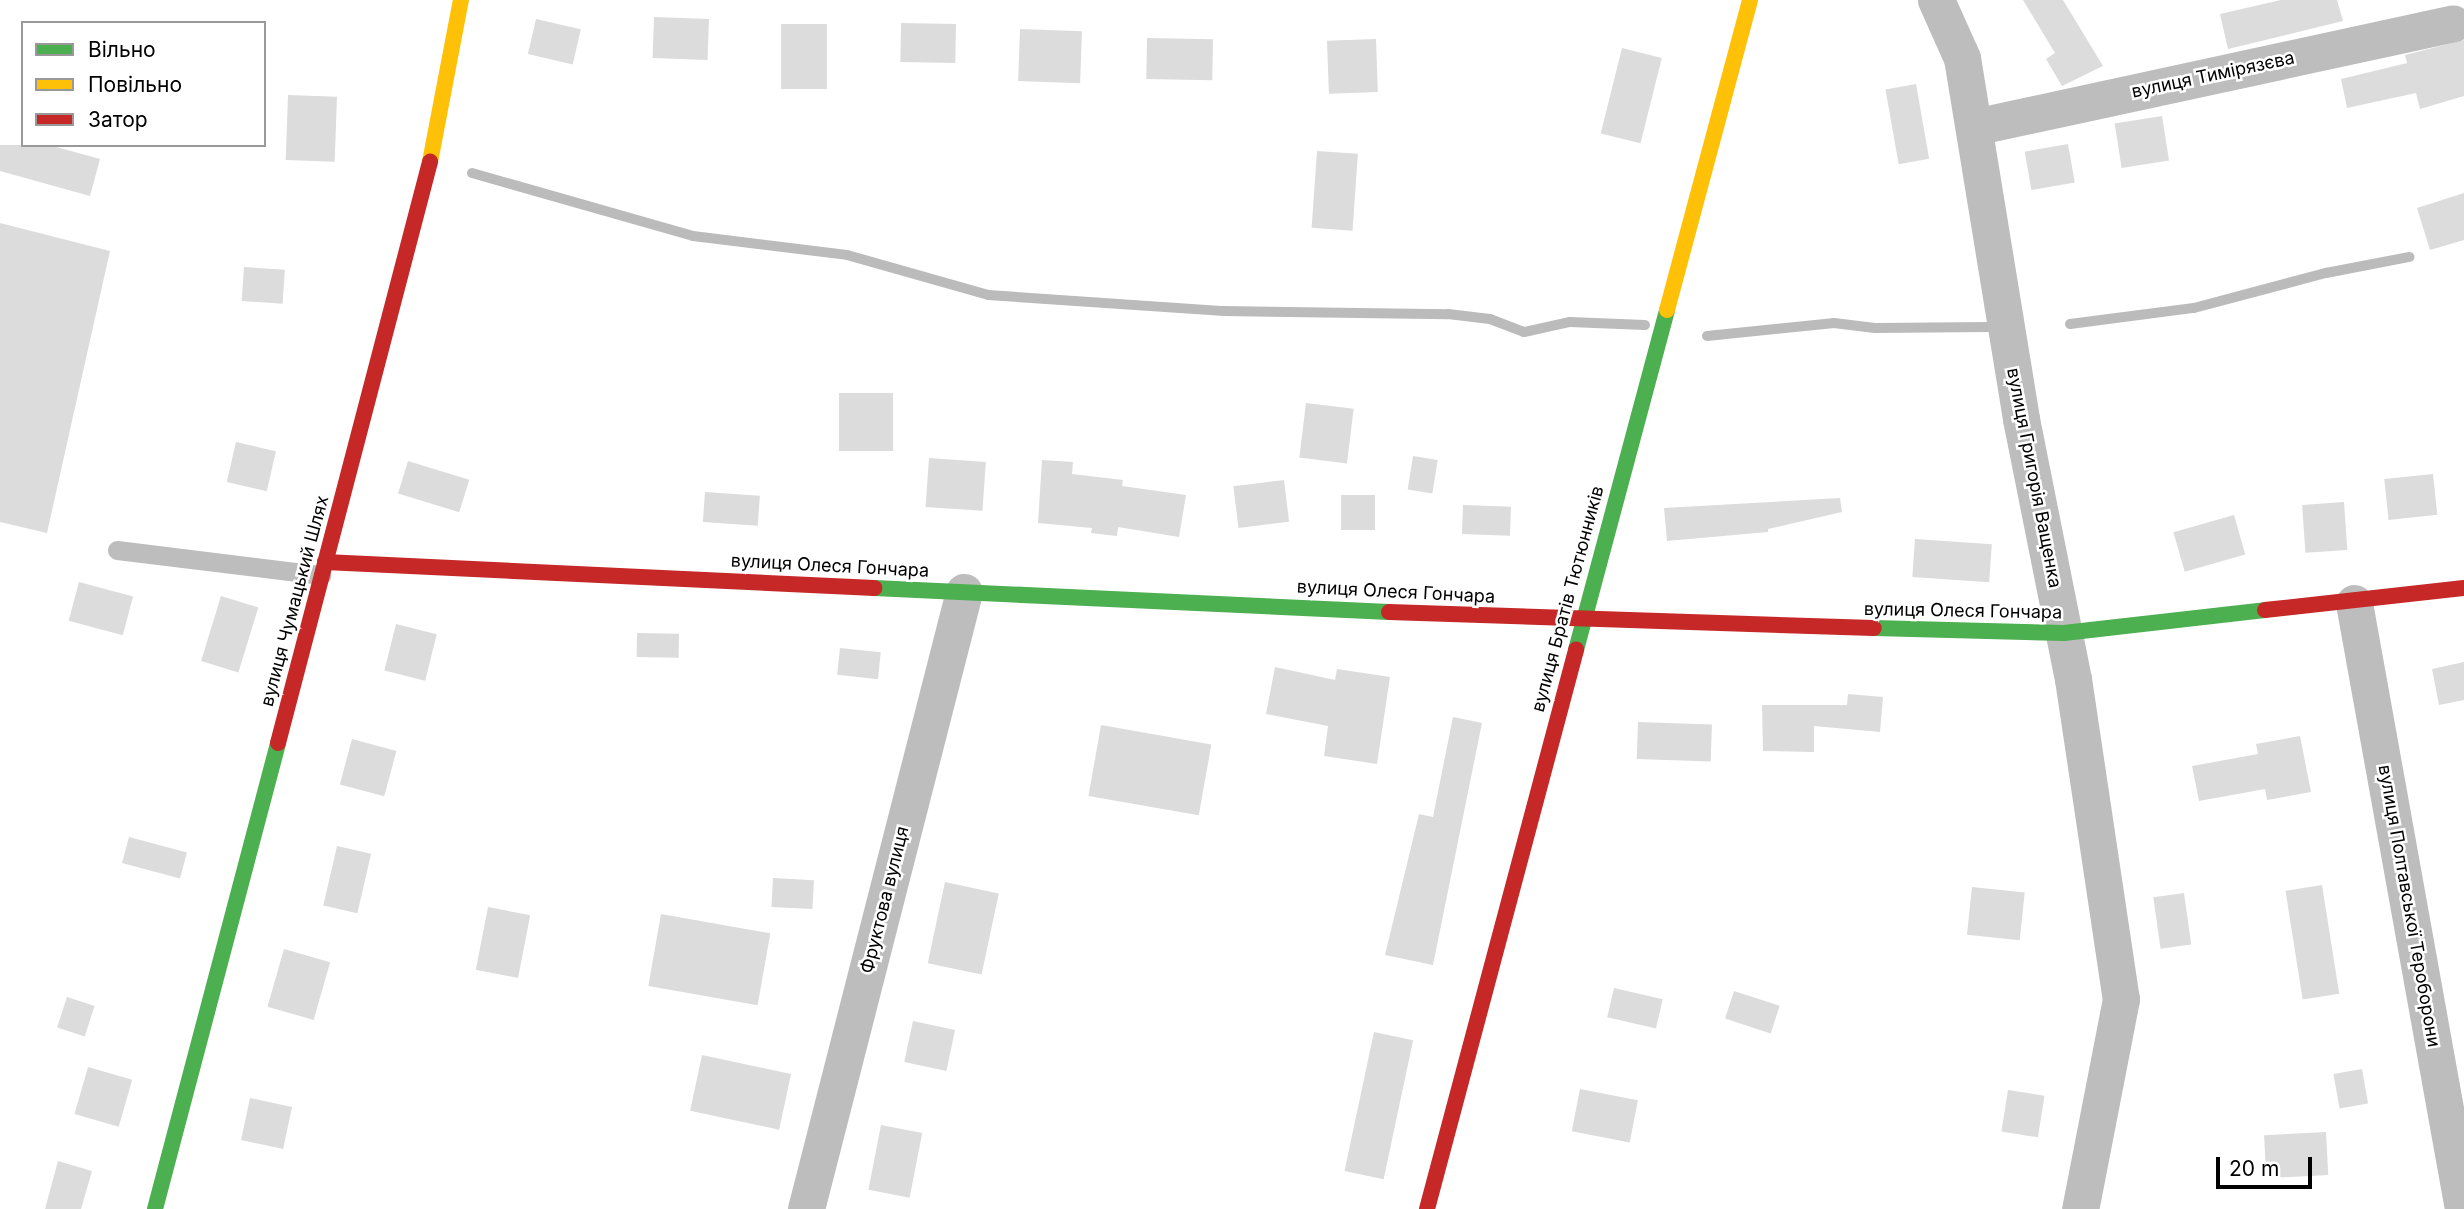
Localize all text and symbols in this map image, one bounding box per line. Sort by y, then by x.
legend [21,21,266,147]
text: Вільно [88,37,156,62]
street label: вулиця Тимірязєва [2130,47,2296,103]
text: Повільно [88,72,182,97]
text: Затор [88,107,148,132]
street label: вулиця Григорія Ващенка [2002,366,2066,590]
street label: вулиця Братів Тютюнників [1527,484,1609,714]
street label: вулиця Чумацький Шлях [256,493,334,709]
street label: вулиця Олеся Гончара [730,550,930,582]
street label: вулиця Олеся Гончара [1296,576,1496,608]
street label: вулиця Олеся Гончара [1864,598,2062,624]
street label: вулиця Полтавської Тероборони [2373,763,2445,1049]
street label: Фруктова вулиця [856,824,914,976]
scale bar [2219,1142,2315,1186]
text: 20 m [2229,1156,2279,1181]

